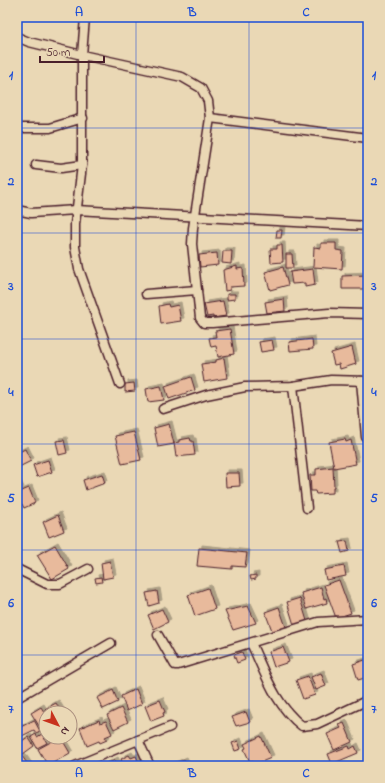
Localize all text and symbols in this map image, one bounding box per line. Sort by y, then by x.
text: A [75,3,83,22]
text: B [187,3,197,22]
text: C [302,3,310,22]
scale bar [40,38,104,64]
text: 50 m [46,44,70,62]
text: 1 [9,66,14,85]
text: 1 [372,66,377,85]
text: 2 [7,172,15,191]
text: 2 [370,172,378,191]
text: 3 [7,277,14,296]
text: 3 [370,277,377,296]
text: 4 [7,383,14,402]
text: 4 [370,383,377,402]
text: 5 [7,489,15,508]
text: 5 [370,489,378,508]
text: 6 [7,594,14,613]
text: 6 [370,594,377,613]
text: 7 [8,700,14,719]
text: 7 [371,700,377,719]
north arrow [38,705,78,745]
text: N [56,723,73,739]
text: A [75,764,83,783]
text: B [187,764,197,783]
text: C [302,764,310,783]

